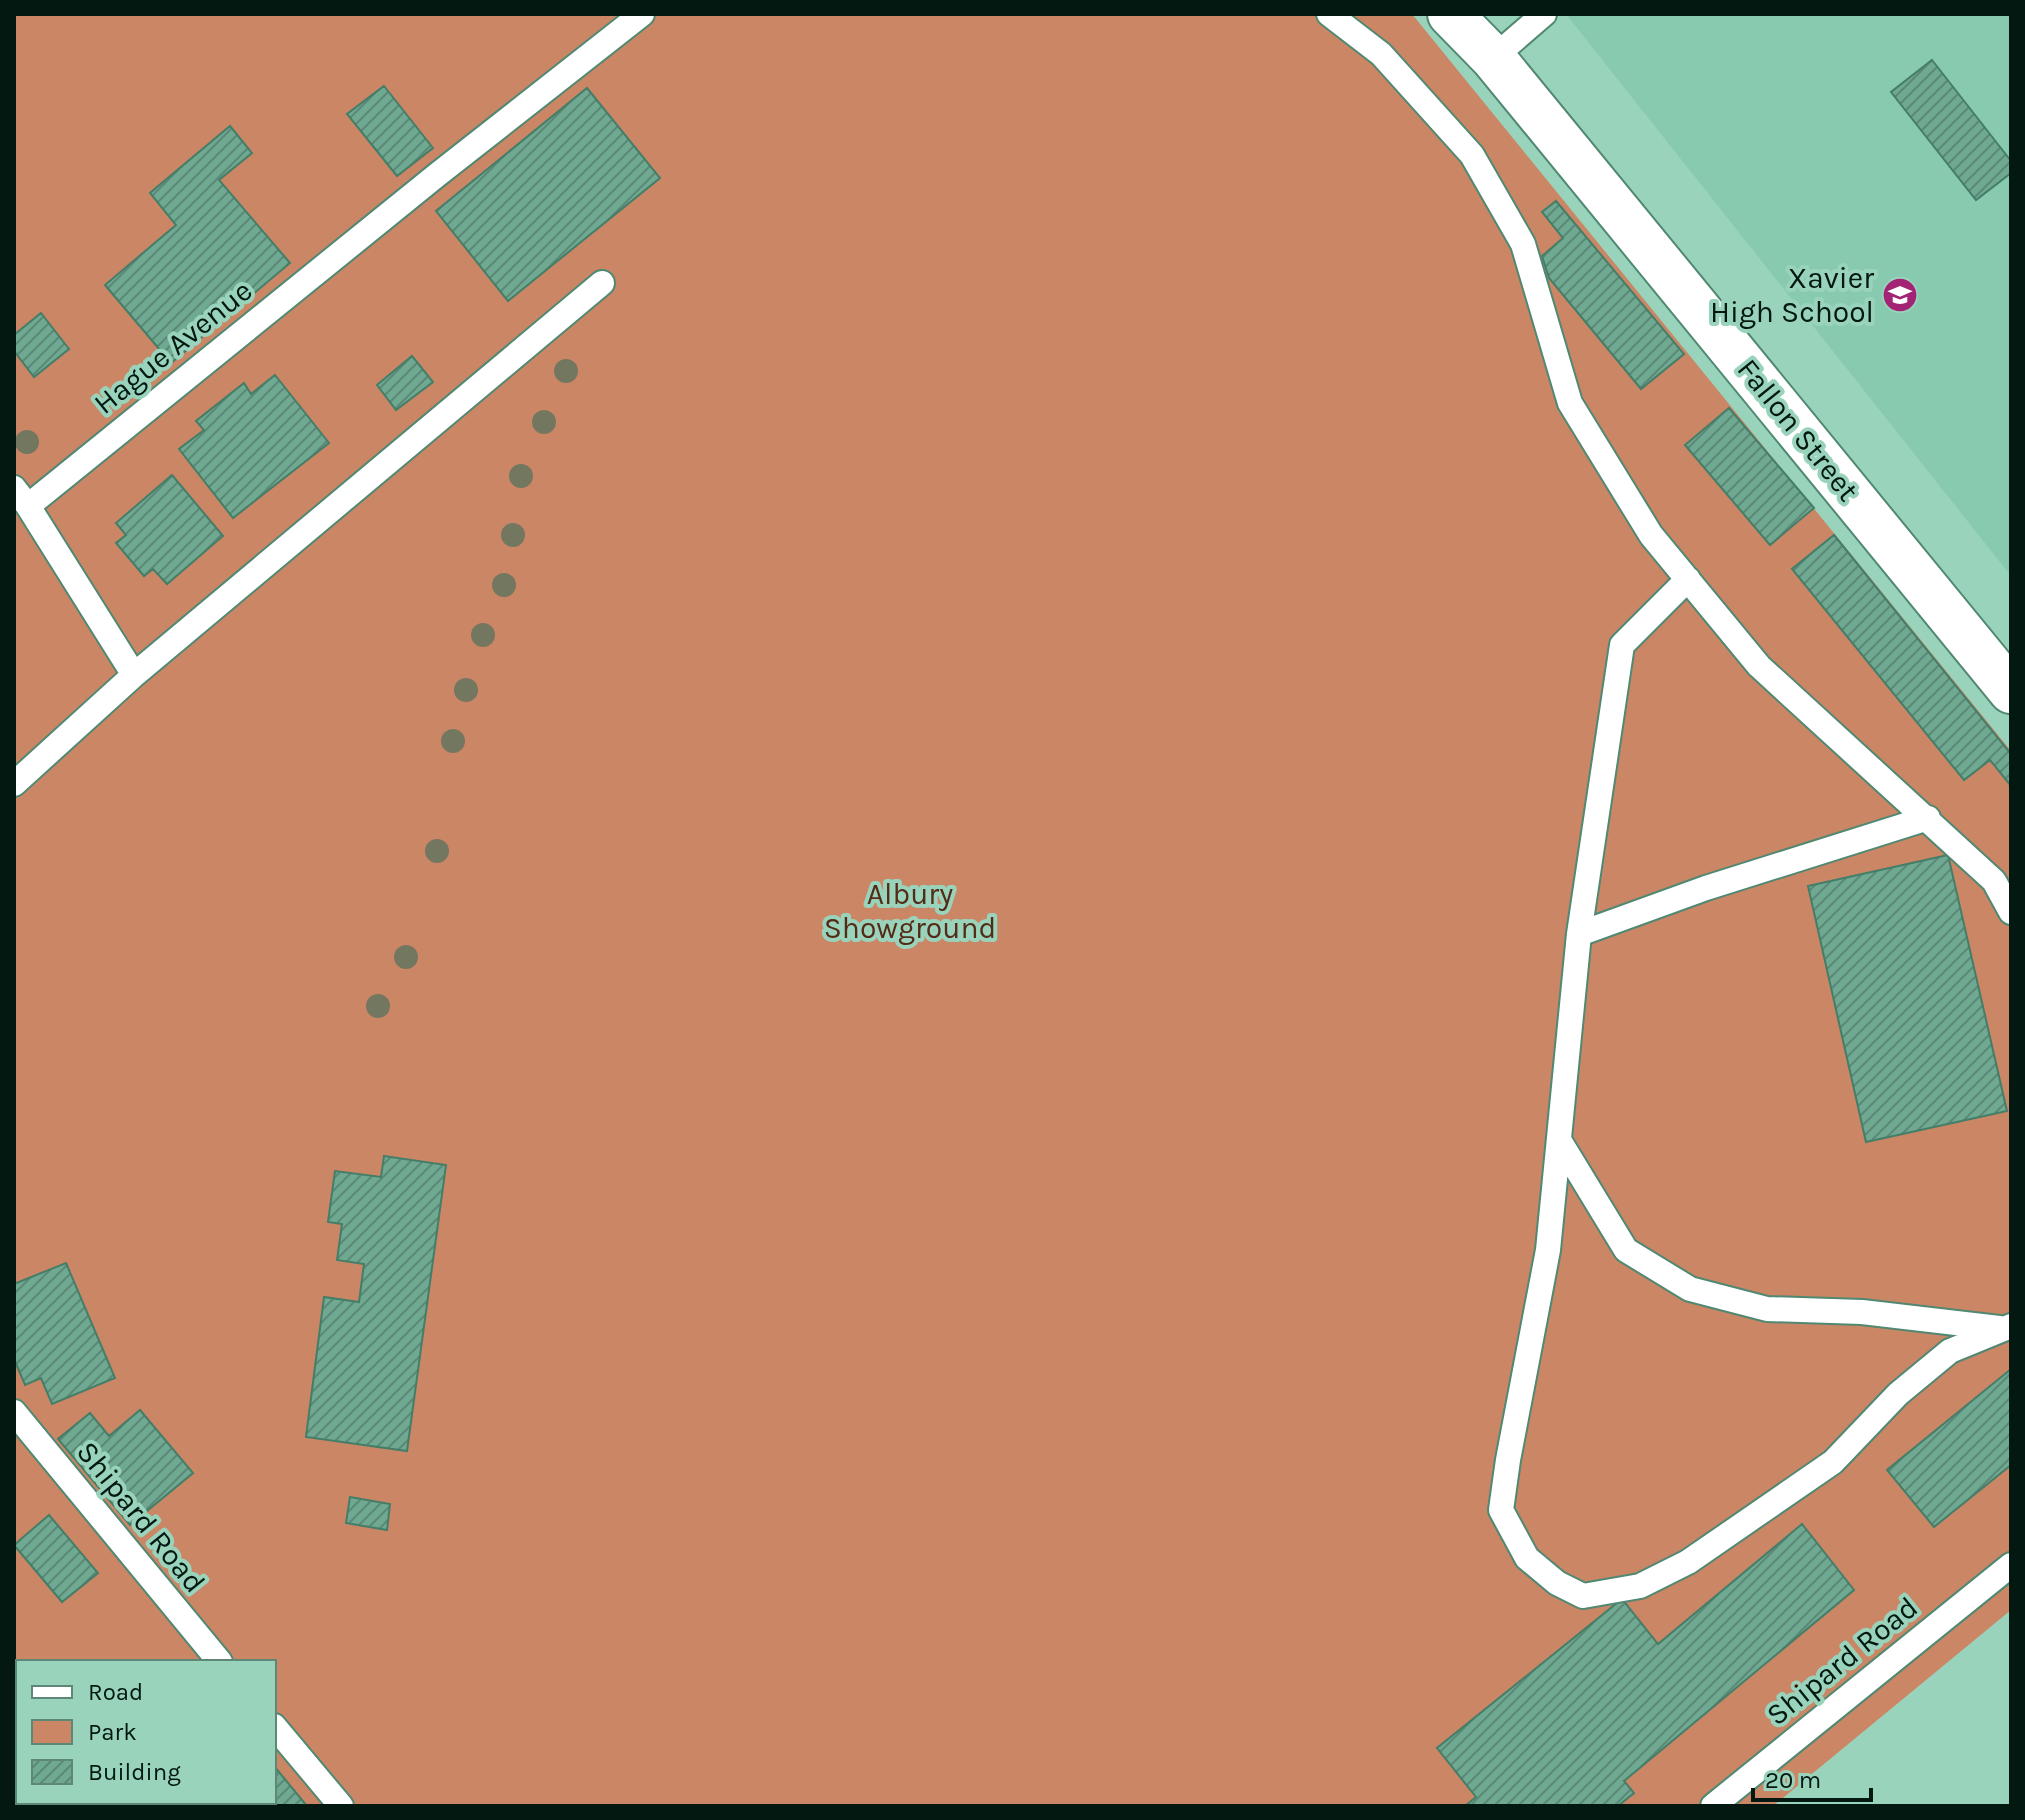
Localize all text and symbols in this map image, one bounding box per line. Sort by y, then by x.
place label: Xavier High School [1710,260,1874,330]
street label: Hague Avenue [87,272,259,422]
school or university icon: Xavier High School [1881,276,1919,314]
street label: Fallon Street [1730,352,1866,508]
park label: Albury Showground [824,876,996,946]
street label: Shipard Road [69,1434,213,1600]
street label: Shipard Road [1759,1589,1925,1733]
legend [16,1660,276,1804]
text: Road [88,1678,143,1706]
text: Park [88,1718,137,1746]
scale bar [1753,1752,1871,1802]
text: Building [88,1758,181,1786]
text: 20 m [1765,1766,1821,1794]

